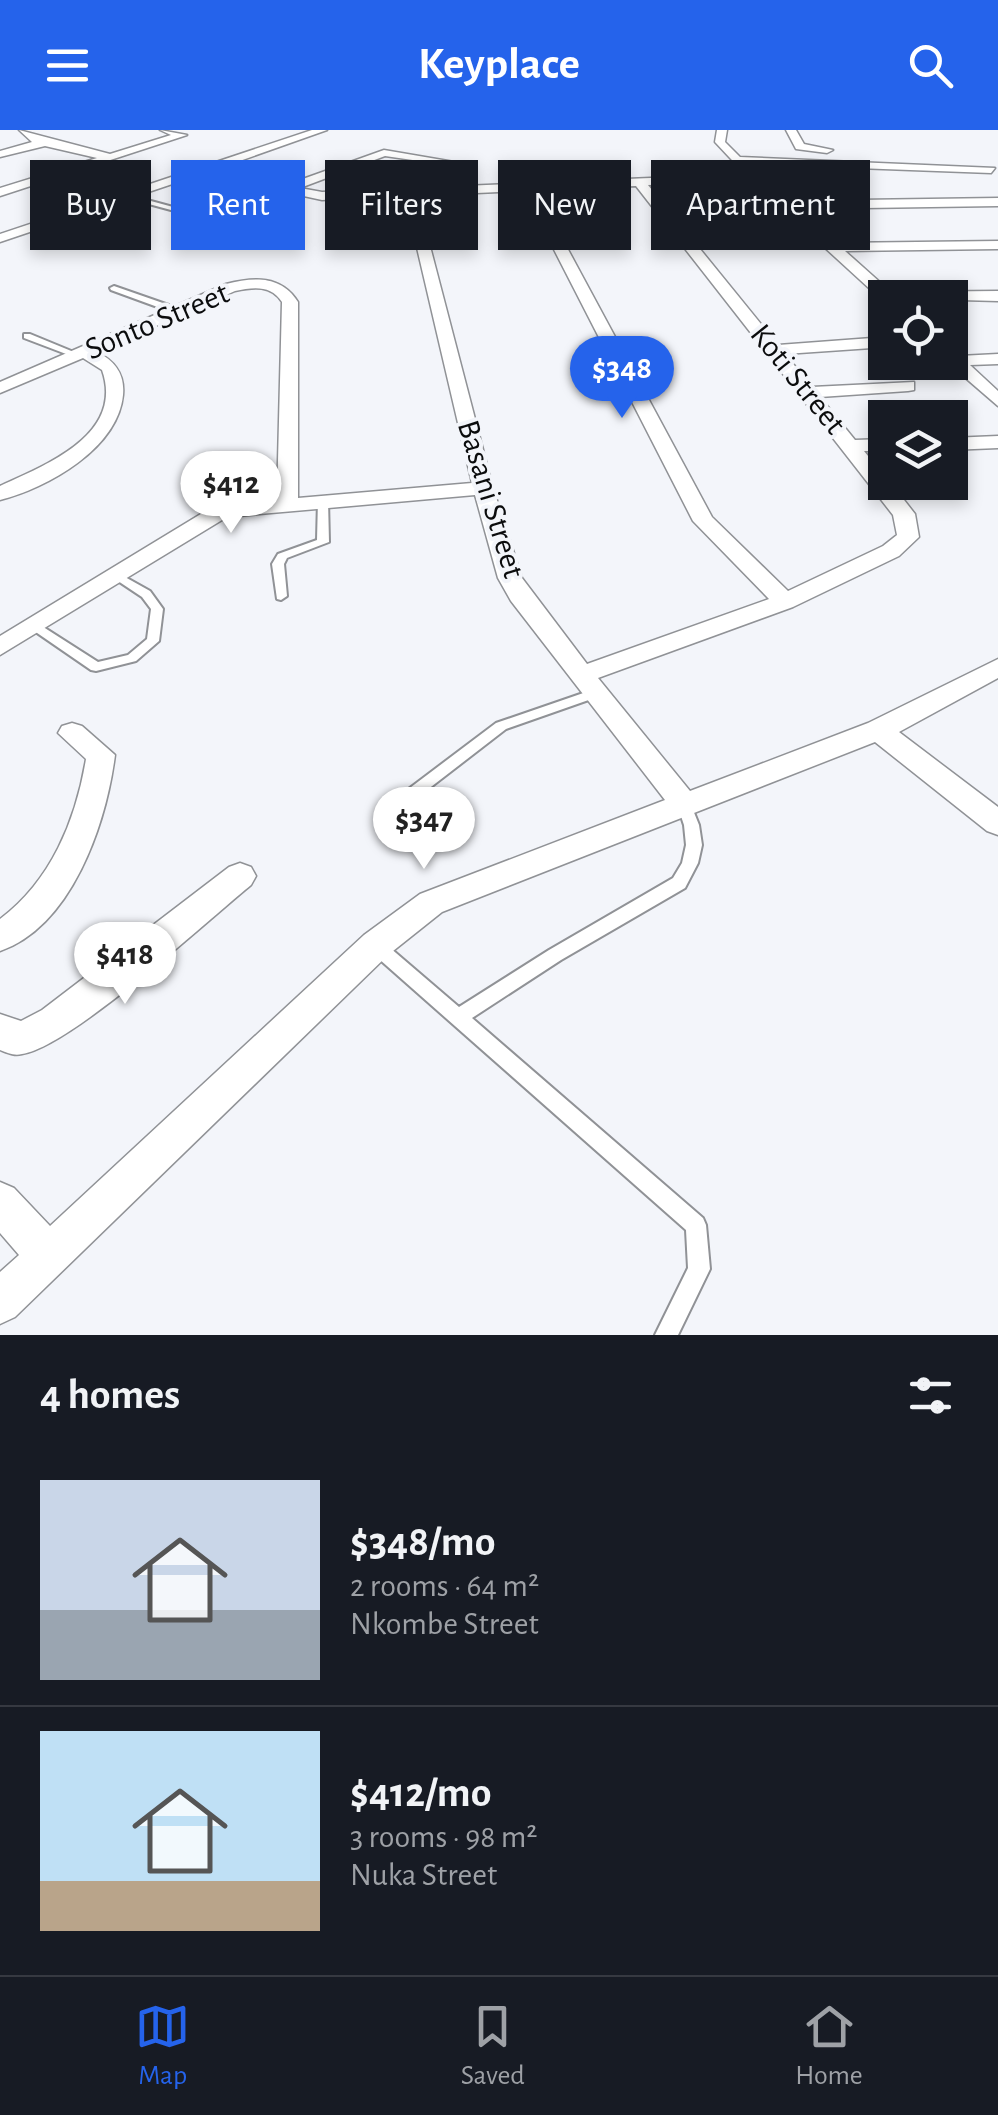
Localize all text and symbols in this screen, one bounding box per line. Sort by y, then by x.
icon: menu [40,38,95,93]
icon: search [903,38,958,93]
text: Keyplace [418,42,580,87]
chip: Buy [30,160,151,250]
chip: Rent [171,160,305,250]
chip: Filters [325,160,478,250]
chip: New [498,160,631,250]
chip: Apartment [651,160,870,250]
street label: Sonto Street [81,276,233,366]
map controls [868,280,968,500]
button: locate [868,280,968,380]
street label: Koti Street [744,318,852,440]
pin: $348 [563,336,681,421]
text: $348 [592,352,652,384]
button: layers [868,400,968,500]
street label: Basani Street [452,416,530,582]
pin: $412 [172,451,290,536]
text: $412 [202,467,260,499]
pin: $347 [365,787,483,872]
text: $347 [395,803,453,835]
pin: $418 [66,922,184,1007]
text: $418 [96,938,154,970]
icon: filters [903,1368,958,1423]
text: 4 homes [40,1374,180,1416]
icon: home [120,1520,240,1640]
text: $348/mo [350,1521,495,1563]
text: 2 rooms · 64 m² [350,1570,539,1602]
text: Nkombe Street [350,1608,539,1640]
icon: home [120,1771,240,1891]
text: $412/mo [350,1772,492,1814]
text: 3 rooms · 98 m² [350,1821,537,1853]
text: Nuka Street [350,1859,497,1891]
tab: Map [135,1999,190,2093]
tab: Saved [461,1999,525,2093]
tab: Home [795,1999,863,2093]

